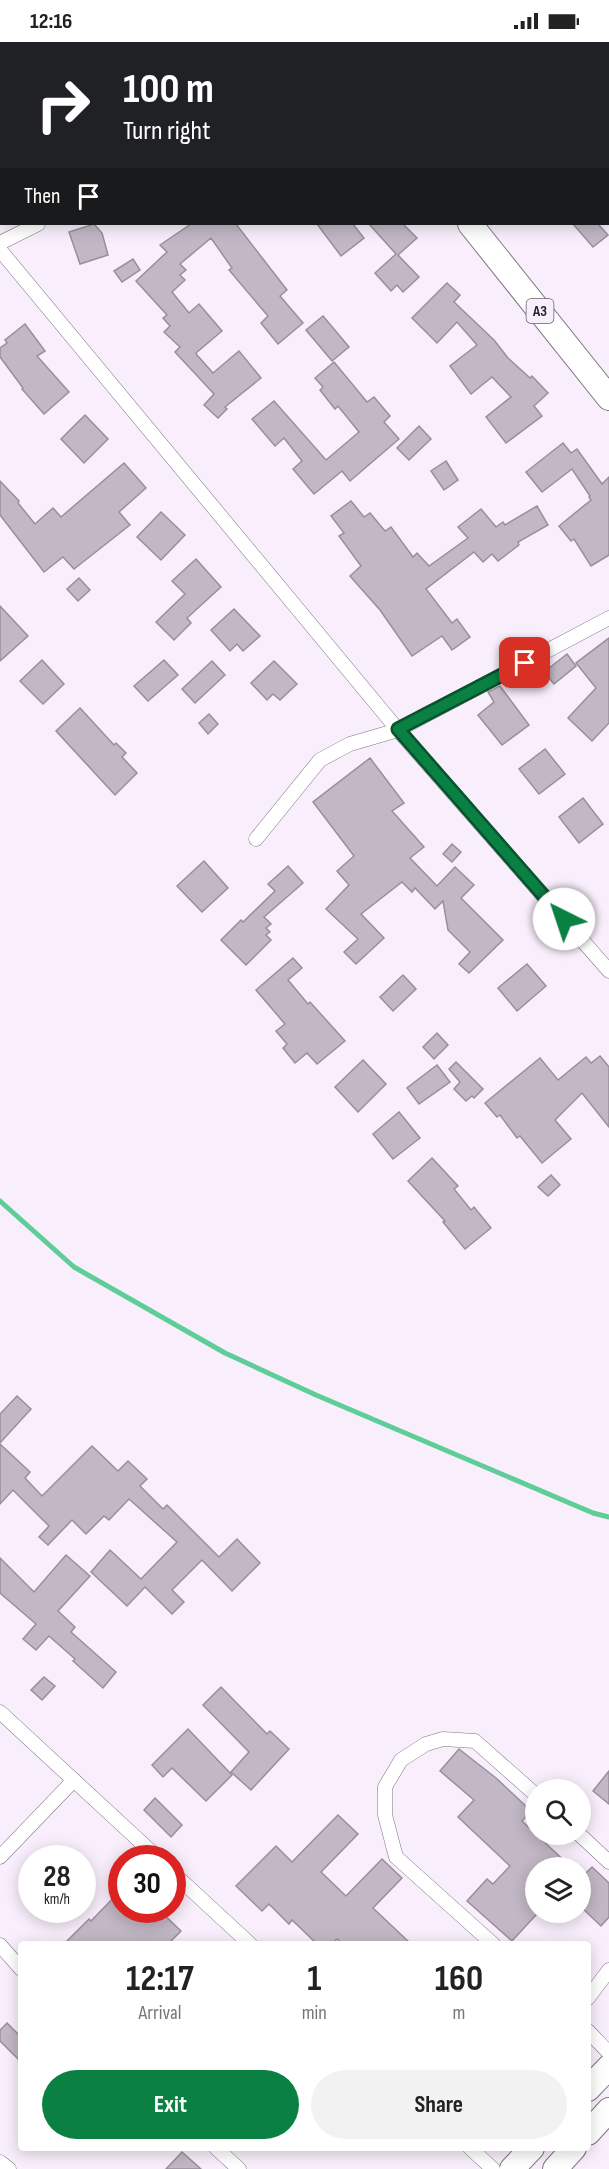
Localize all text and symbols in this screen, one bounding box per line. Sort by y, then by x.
text: 12:16 [30,8,72,35]
text: 100 m [123,64,214,115]
icon: right [24,66,102,144]
text: Turn right [123,115,210,147]
icon: arrive [72,180,105,213]
text: Then [24,183,60,210]
road number: A3 [526,299,554,323]
pin [499,637,550,688]
icon: arrive [508,646,541,679]
position arrow [532,887,596,951]
map controls [525,1779,591,1923]
button: search [525,1779,591,1845]
speed limit sign: 30 [108,1845,186,1923]
button: layers [525,1857,591,1923]
text: 28 [43,1859,71,1895]
text: km/h [44,1890,70,1909]
text: 12:17 [126,1958,194,2001]
text: 1 [307,1958,321,2001]
text: 160 [435,1958,483,2001]
text: Arrival [138,2001,181,2025]
text: min [302,2001,327,2025]
text: m [453,2001,465,2025]
button: Exit [42,2070,299,2139]
button: Share [311,2070,567,2139]

